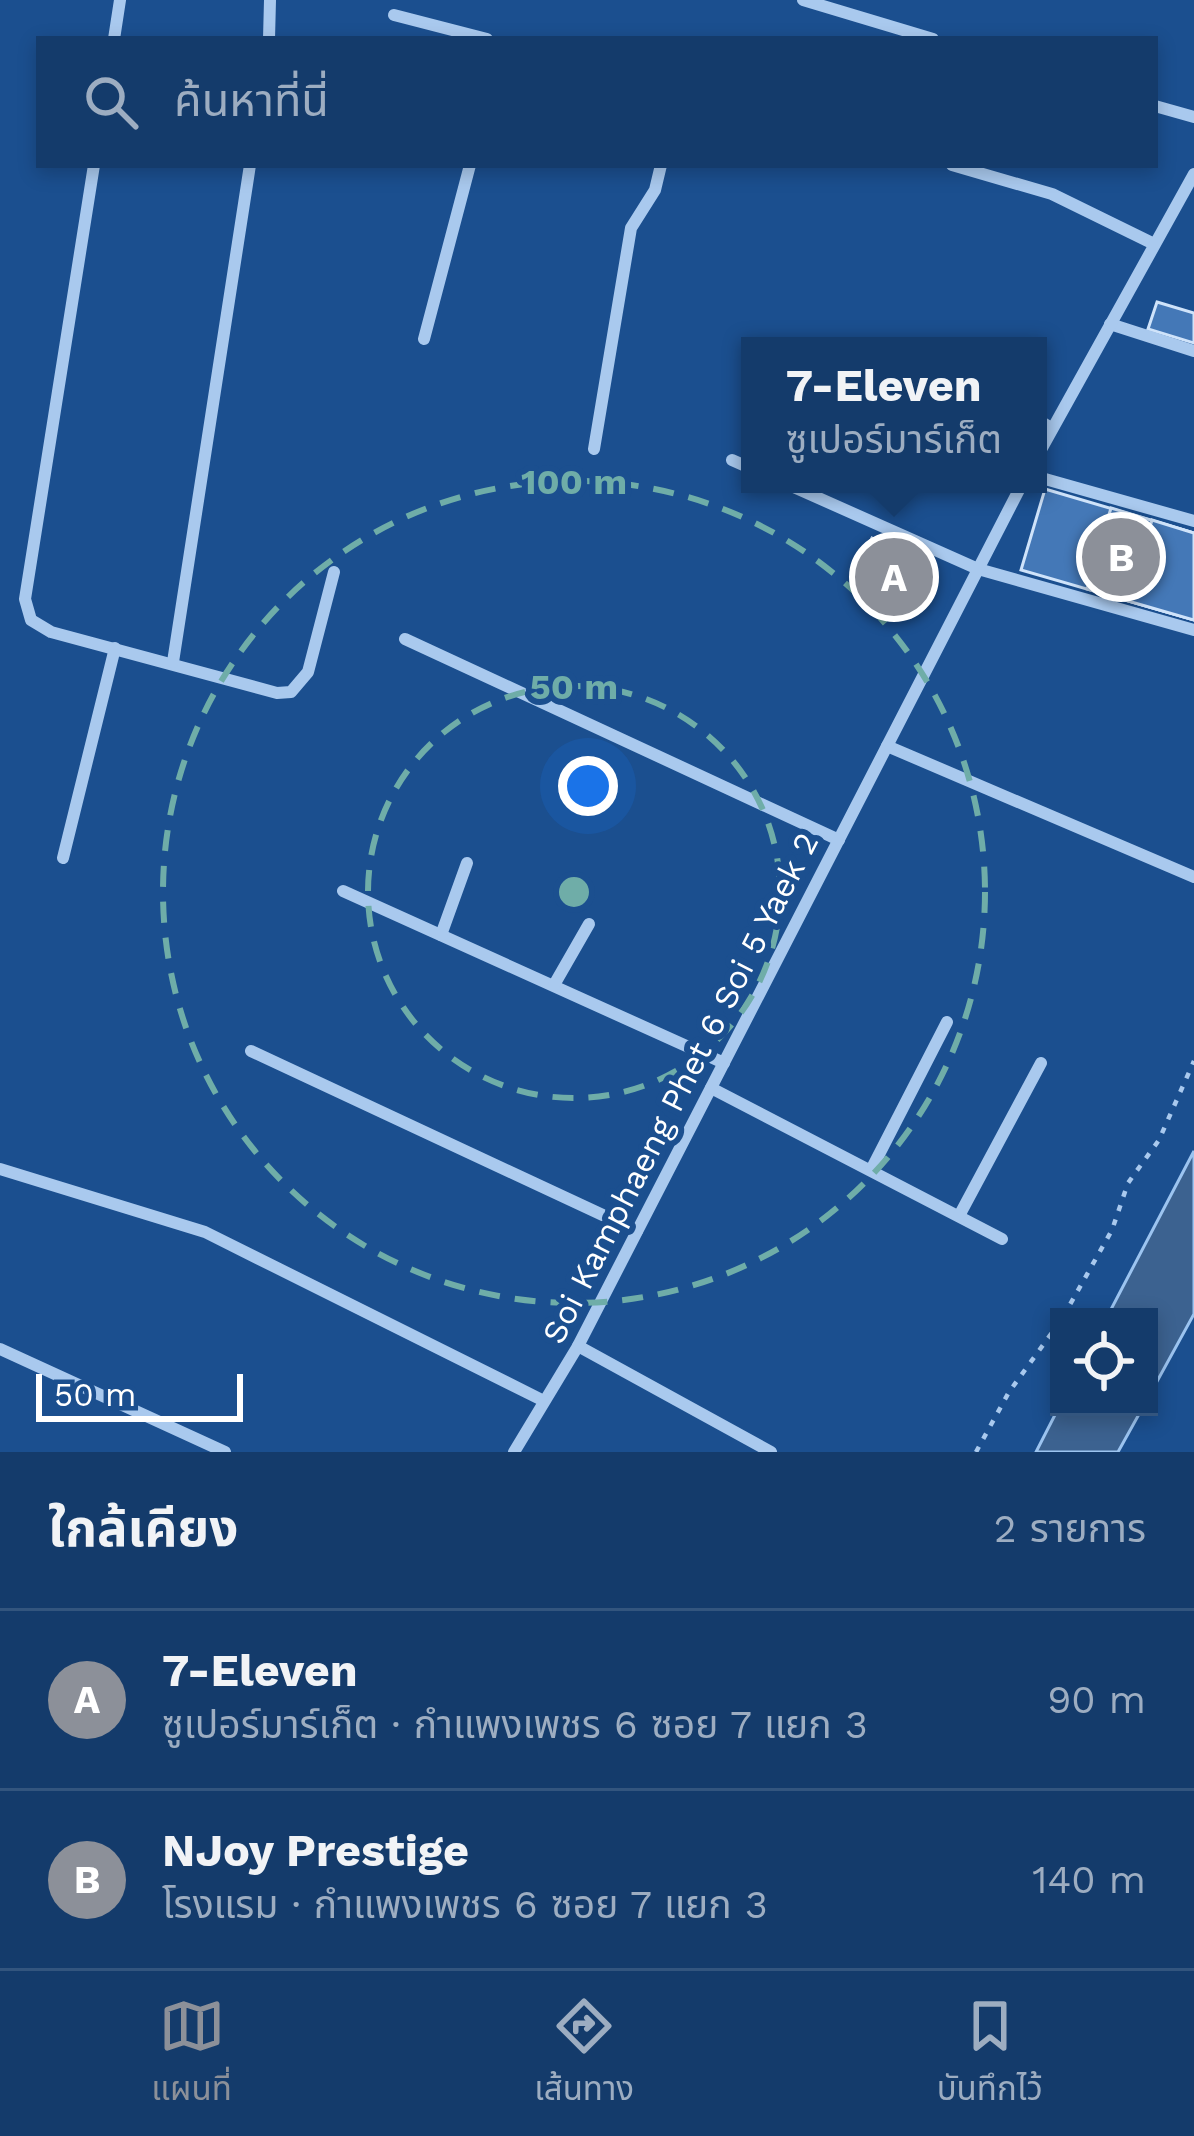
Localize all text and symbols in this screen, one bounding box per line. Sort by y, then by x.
search box [36,36,1158,168]
icon: search [78,69,144,135]
text: ค้นหาที่นี่ [174,74,329,127]
popup [741,337,1047,493]
text: 7-Eleven [786,359,982,412]
text: ซูเปอร์มาร์เก็ต [786,417,1002,462]
text: 100 m [521,461,627,503]
pin: B [1082,512,1160,602]
pin: A [855,532,933,622]
text: 50 m [530,666,618,708]
your location [558,756,618,816]
street label: Soi Kamphaeng Phet 6 Soi 5 Yaek 2 [534,826,826,1350]
centre of rings [553,871,595,913]
map controls [1050,1308,1158,1416]
button: locate [1050,1308,1158,1416]
scale bar [36,1368,243,1421]
text: 50 m [54,1375,136,1414]
text: ใกล้เคียง [48,1499,238,1558]
text: 2 รายการ [994,1506,1146,1551]
text: 7-Eleven [162,1644,358,1697]
text: A [74,1677,100,1722]
text: 90 m [1047,1677,1146,1722]
text: ซูเปอร์มาร์เก็ต · กำแพงเพชร 6 ซอย 7 แยก 3 [162,1702,868,1747]
text: NJoy Prestige [162,1824,469,1877]
text: B [74,1857,100,1902]
text: 140 m [1032,1857,1146,1902]
text: โรงแรม · กำแพงเพชร 6 ซอย 7 แยก 3 [162,1882,768,1927]
tab: แผนที่ [151,1993,232,2115]
tab: เส้นทาง [534,1993,634,2115]
tab: บันทึกไว้ [937,1993,1043,2115]

